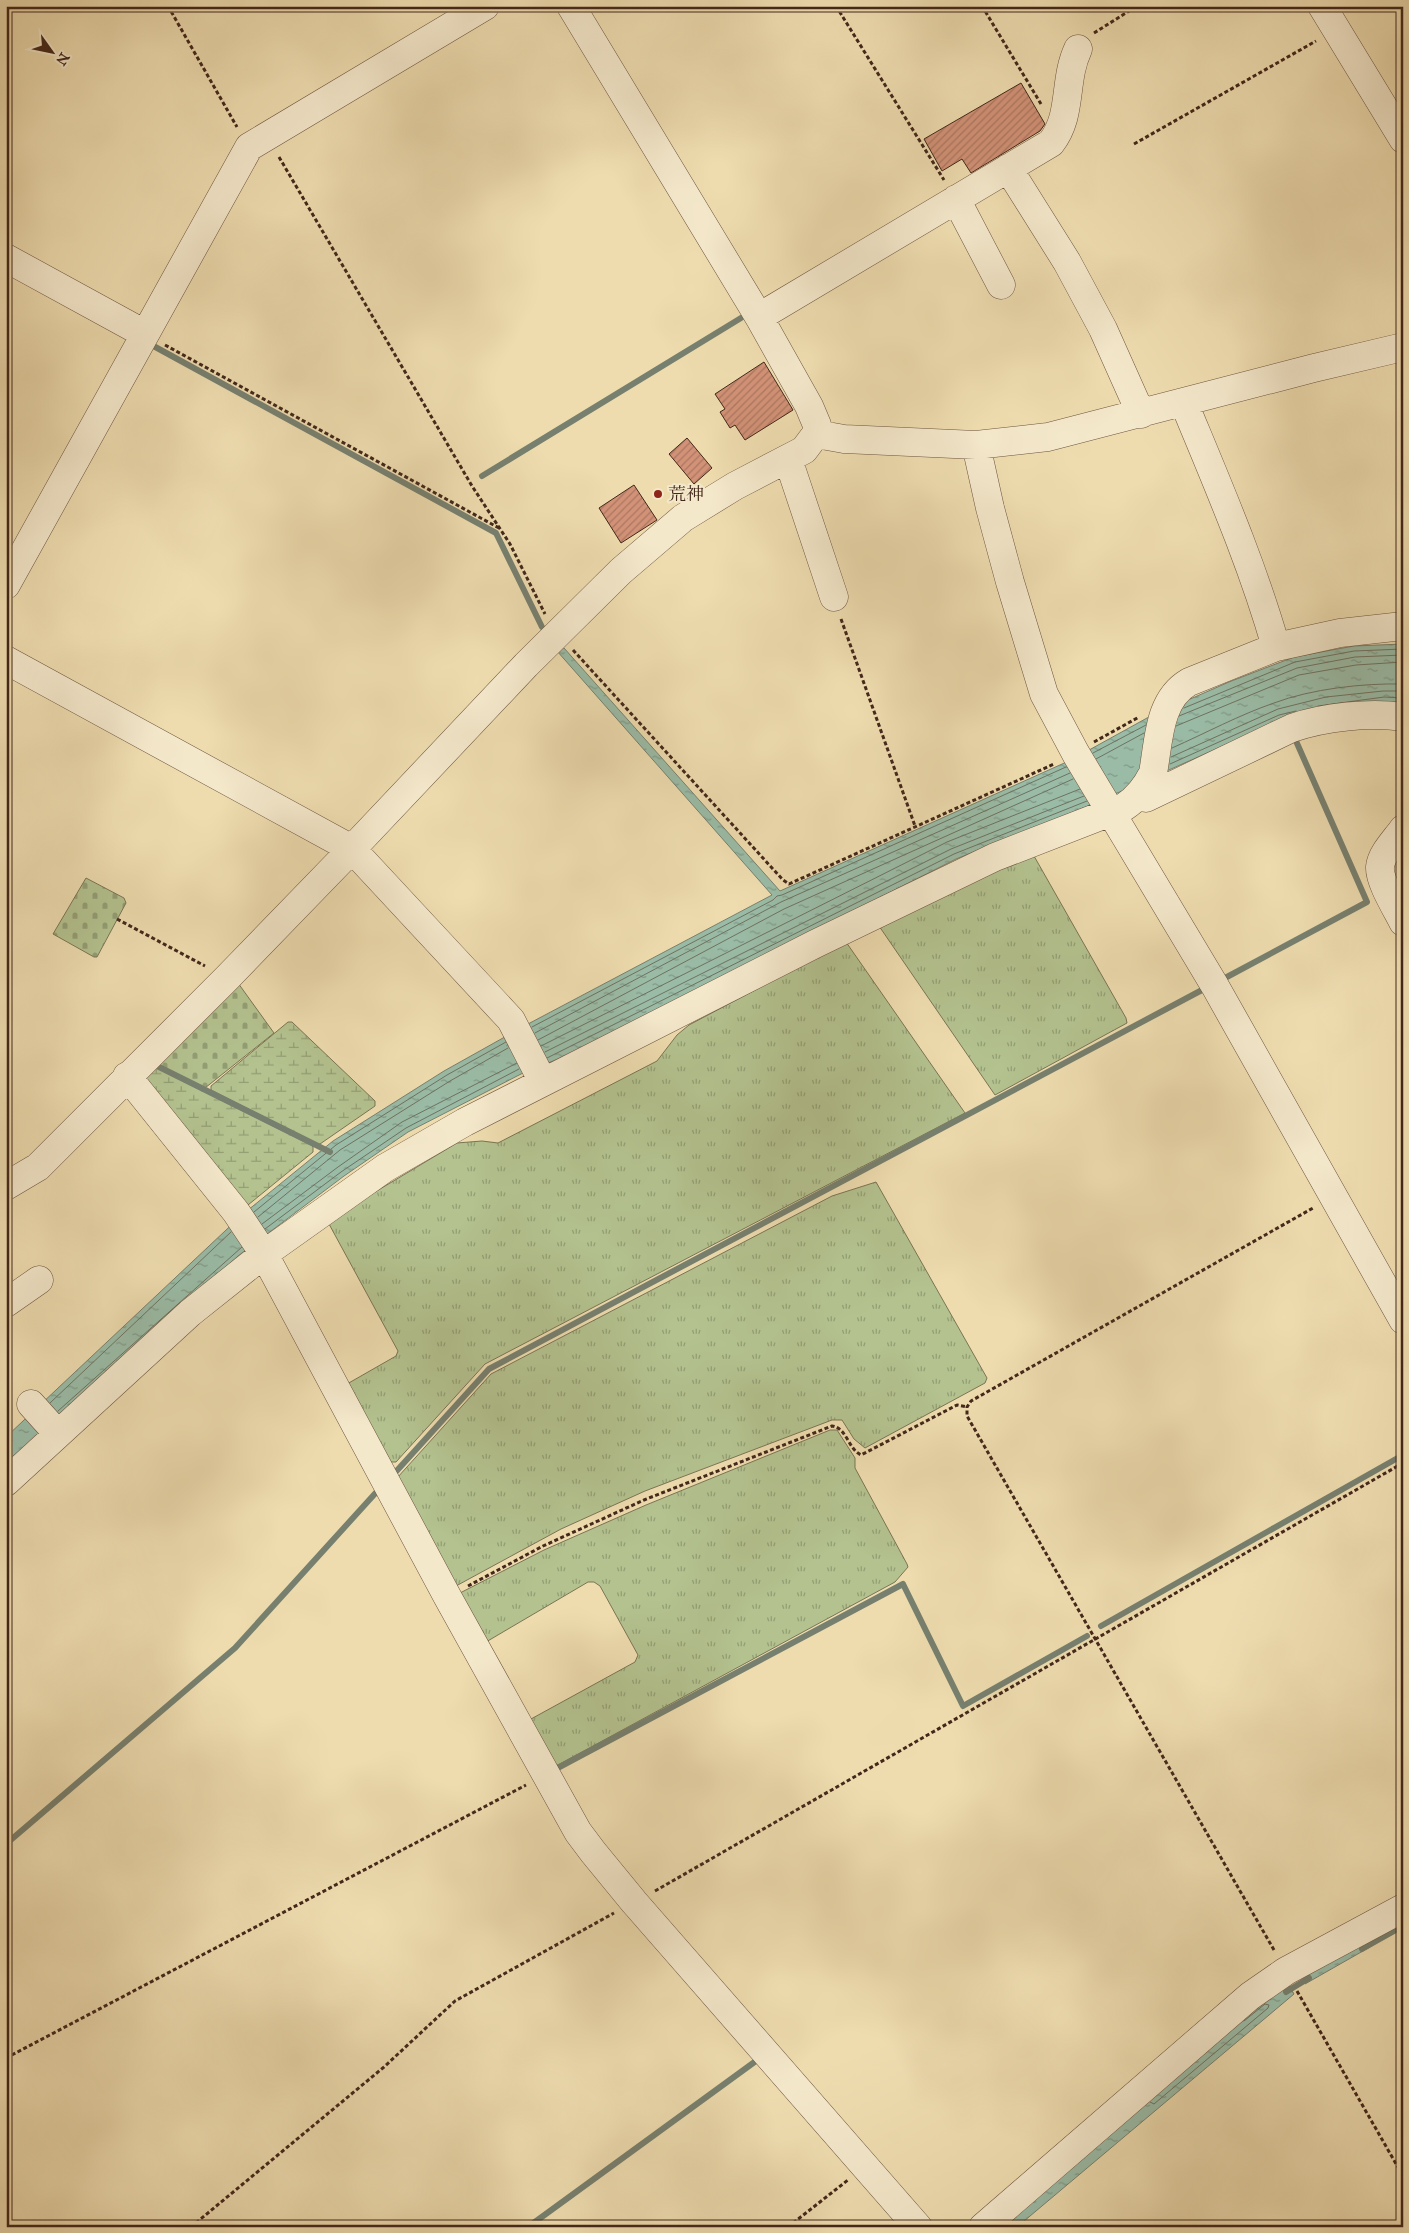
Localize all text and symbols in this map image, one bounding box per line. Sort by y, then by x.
north arrow [28,28,78,78]
text: N [52,49,73,69]
place label: 荒神 [668,483,704,505]
marker: 荒神 [652,488,664,500]

